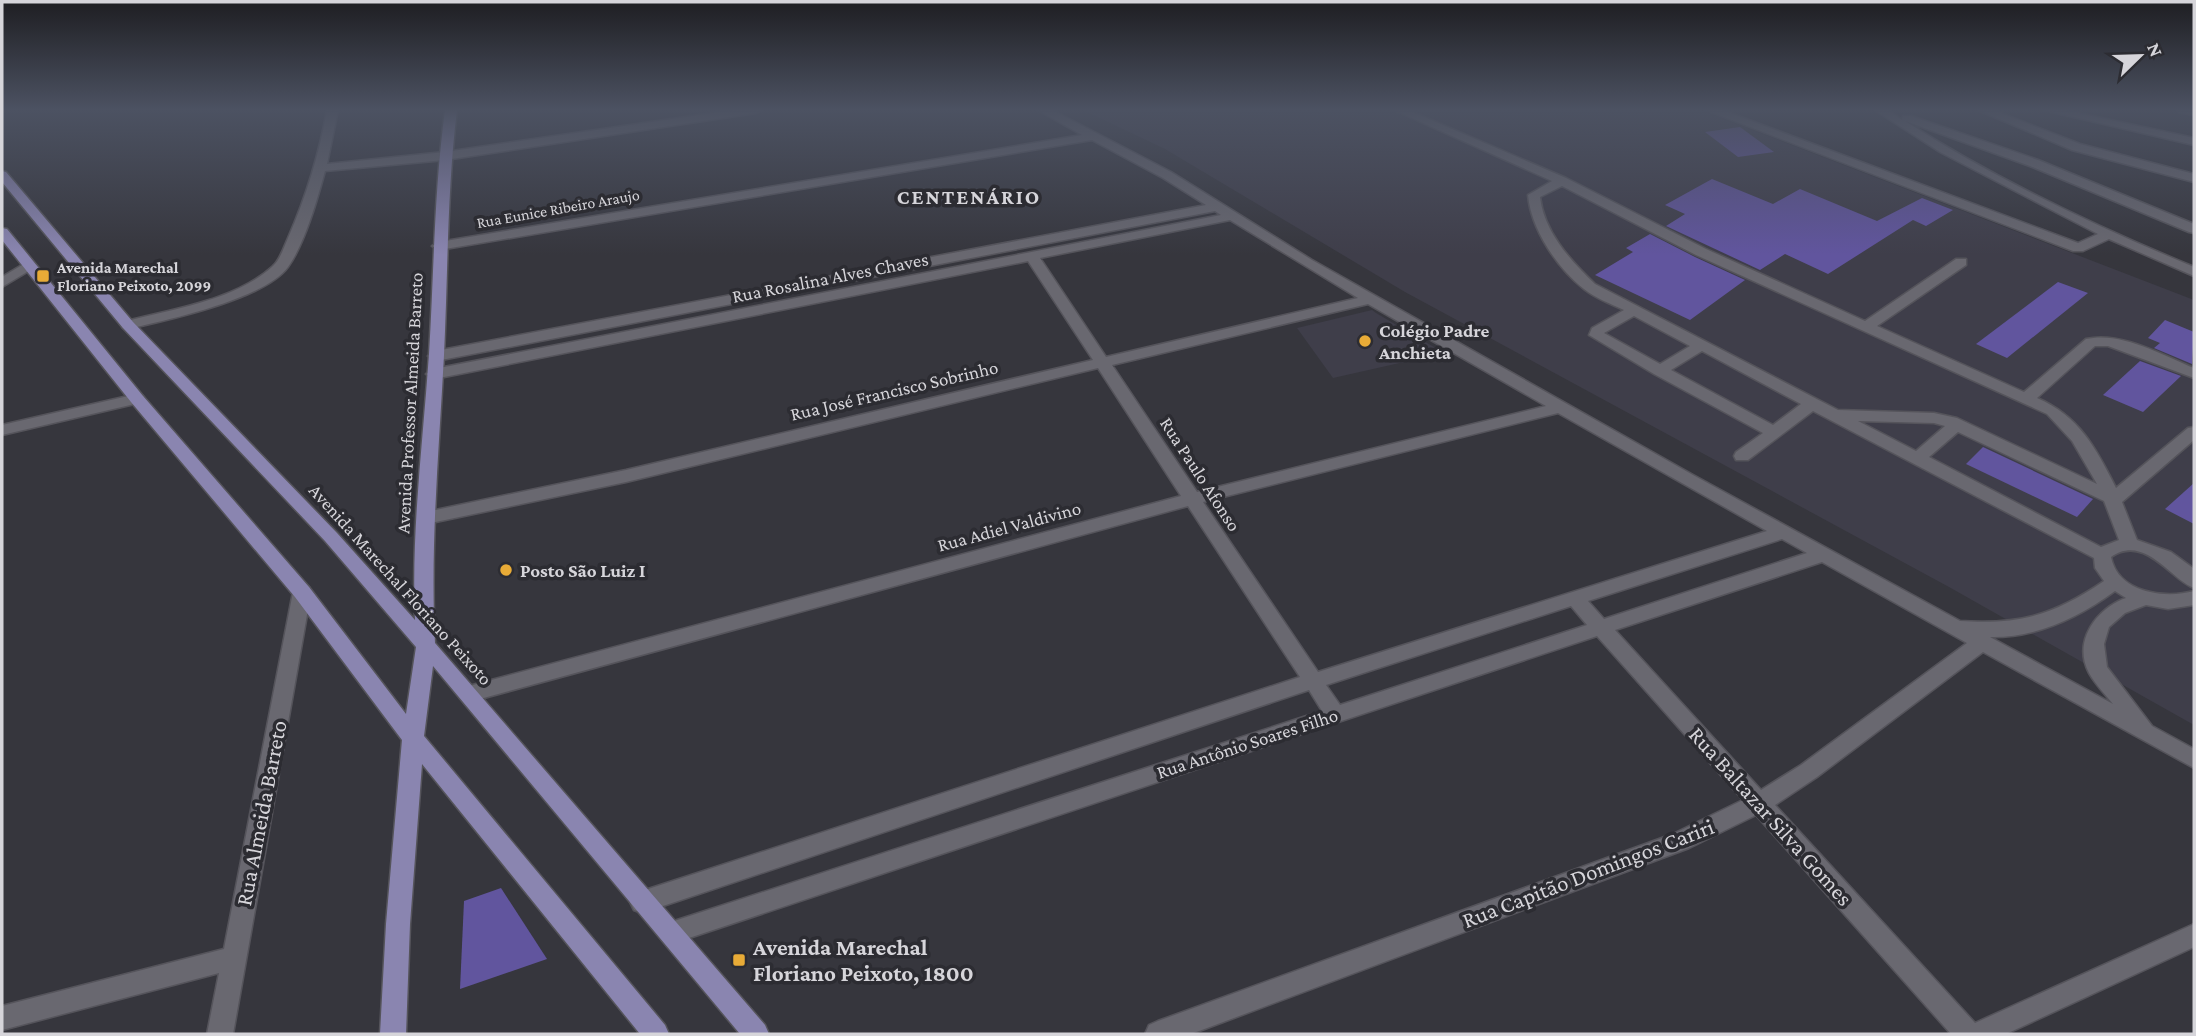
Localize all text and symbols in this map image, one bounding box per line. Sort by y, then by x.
north arrow [2105,21,2175,91]
text: N [2143,39,2167,60]
district label: CENTENÁRIO [897,185,1041,209]
street label: Rua Eunice Ribeiro Araujo [475,186,641,232]
street label: Rua Rosalina Alves Chaves [730,248,930,307]
place label: Avenida Marechal Floriano Peixoto, 2099 [56,259,211,294]
marker: Avenida Marechal Floriano Peixoto, 2099 [35,268,51,284]
street label: Avenida Professor Almeida Barreto [392,272,427,534]
place label: Colégio Padre Anchieta [1378,320,1489,363]
marker: Colégio Padre Anchieta [1357,333,1373,349]
street label: Rua José Francisco Sobrinho [788,356,1000,425]
street label: Rua Paulo Afonso [1156,413,1245,535]
street label: Avenida Marechal Floriano Peixoto [305,480,496,689]
street label: Rua Adiel Valdivino [935,497,1083,556]
place label: Posto São Luiz I [520,560,645,581]
marker: Posto São Luiz I [498,562,514,578]
street label: Rua Antônio Soares Filho [1154,704,1340,783]
street label: Rua Almeida Barreto [230,718,292,908]
street label: Rua Baltazar Silva Gomes [1684,721,1858,911]
street label: Rua Capitão Domingos Cariri [1458,813,1718,933]
place label: Avenida Marechal Floriano Peixoto, 1800 [752,934,974,986]
marker: Avenida Marechal Floriano Peixoto, 1800 [731,952,747,968]

